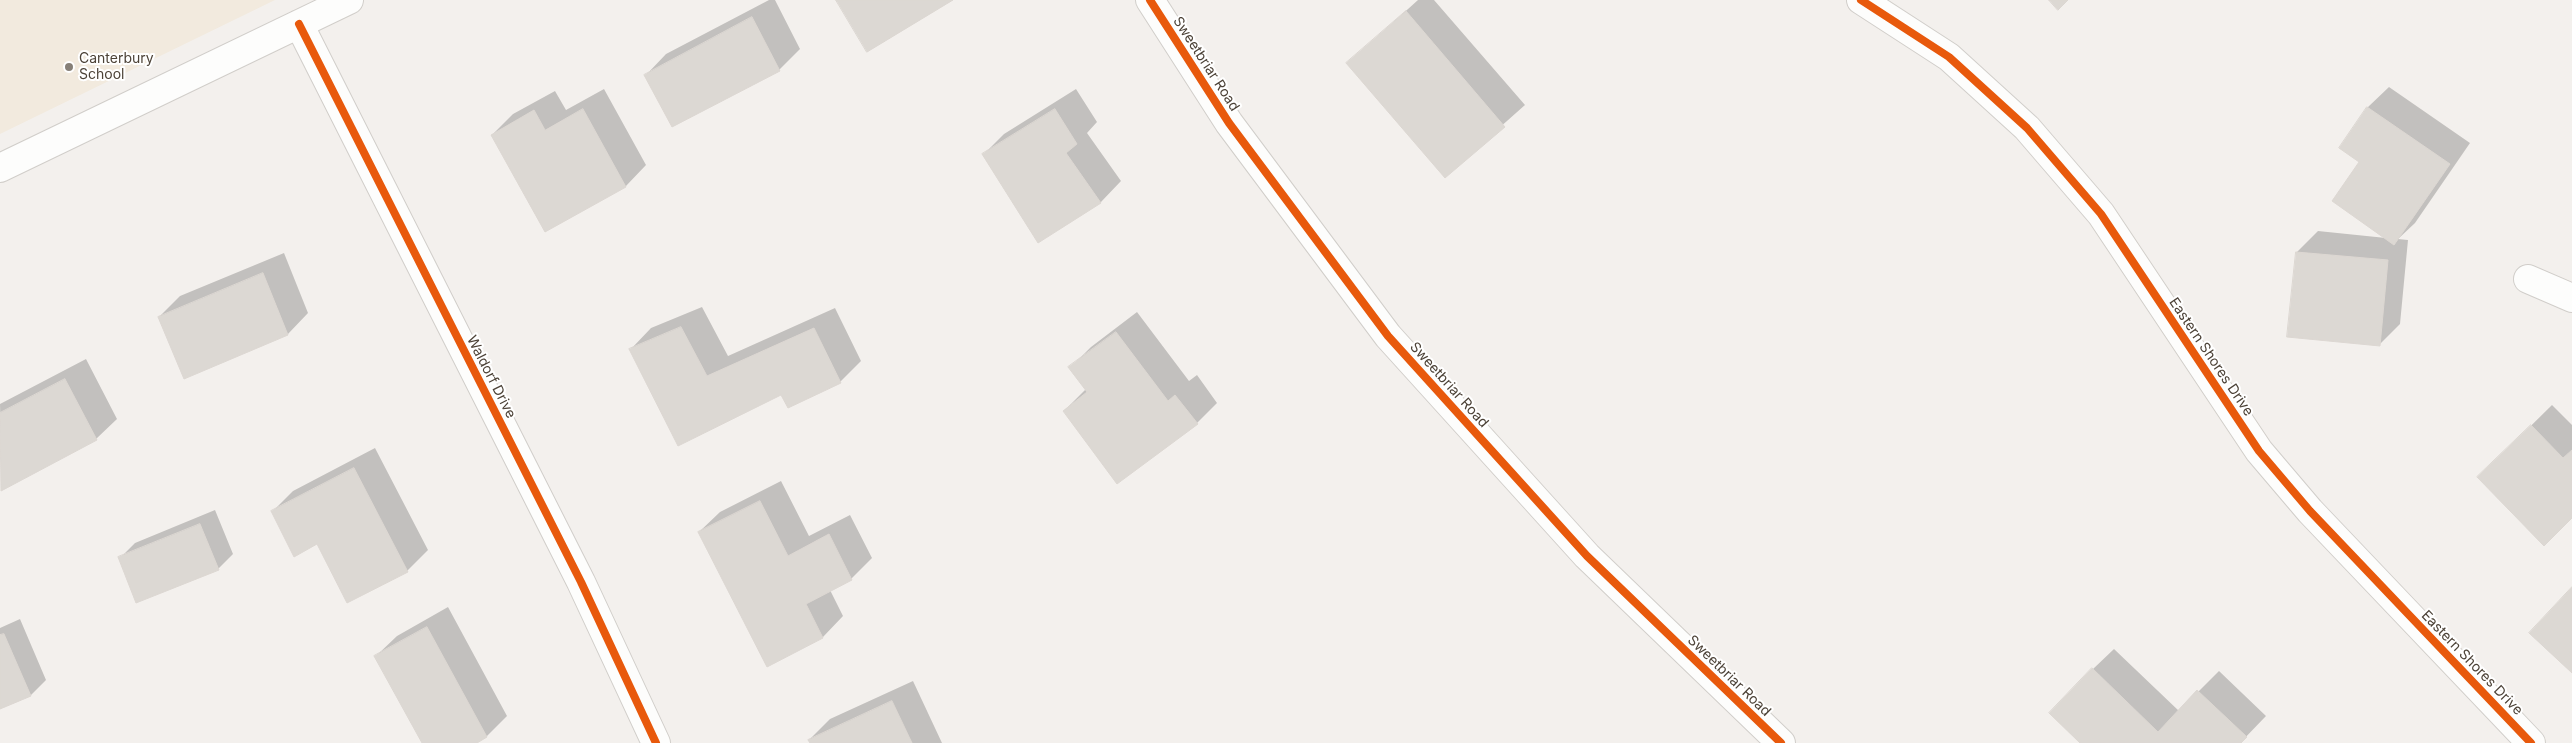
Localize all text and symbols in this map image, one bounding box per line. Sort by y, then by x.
street label: Sweetbriar Road [1169,14,1243,114]
place label: Canterbury School [79,51,154,84]
marker: Canterbury School [63,61,75,73]
street label: Eastern Shores Drive [2165,295,2257,419]
street label: Waldorf Drive [463,333,519,421]
street label: Sweetbriar Road [1406,339,1492,431]
street label: Eastern Shores Drive [2418,607,2526,719]
street label: Sweetbriar Road [1684,632,1774,720]

